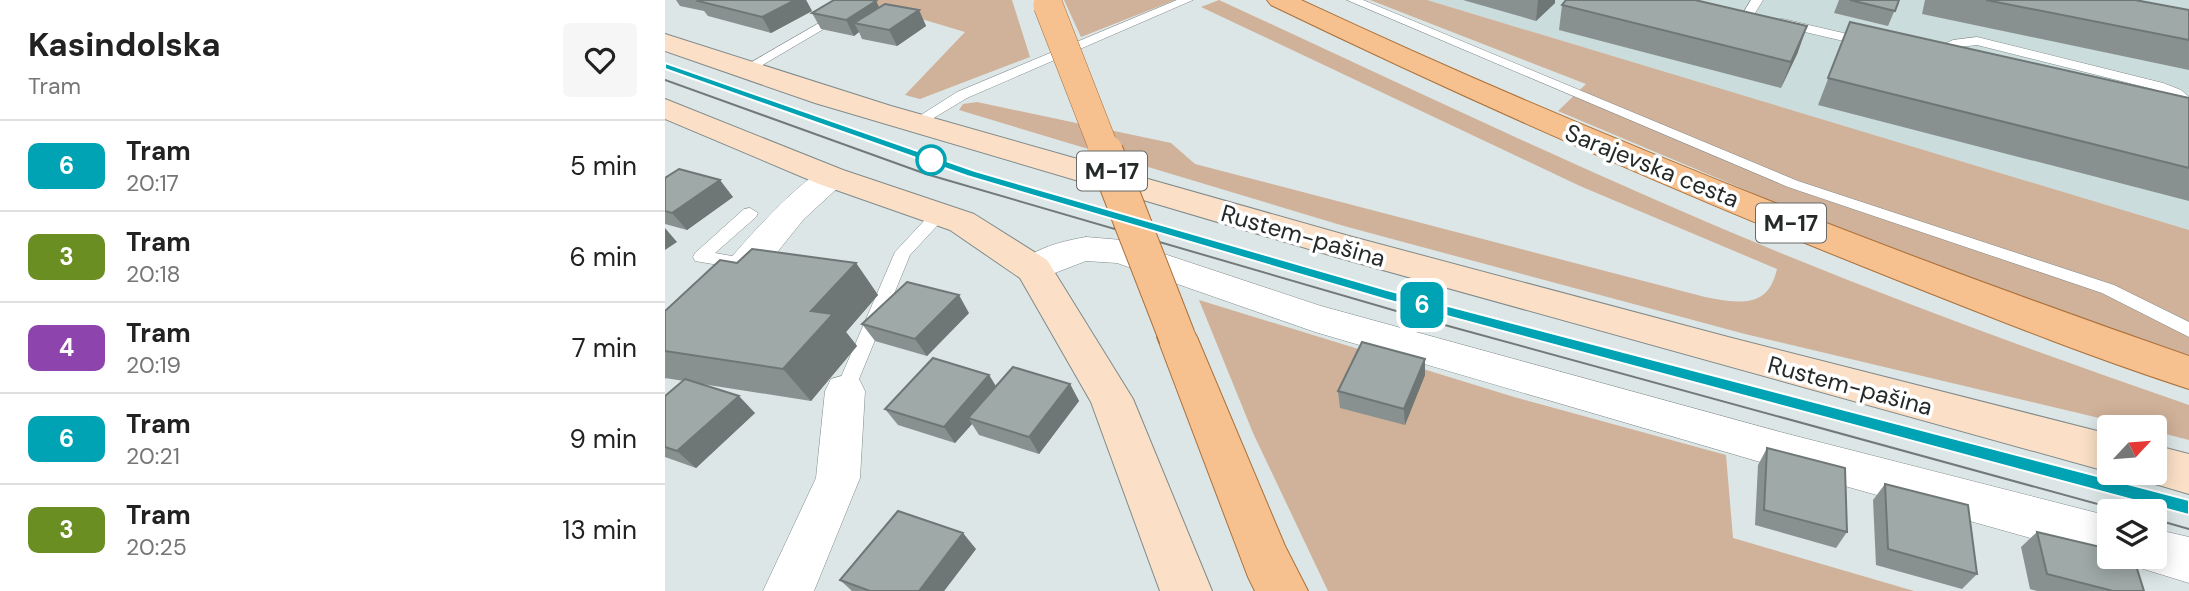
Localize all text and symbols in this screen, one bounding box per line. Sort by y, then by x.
text: Kasindolska [28,23,221,66]
button: heart [563,23,637,97]
text: Tram [28,71,81,101]
street label: Sarajevska cesta [1561,117,1744,215]
text: Tram [126,134,191,168]
unlabelled marker [916,145,946,175]
text: 5 min [570,149,637,183]
text: 6 [59,150,74,181]
road number: M-17 [1077,152,1147,190]
text: 20:17 [126,168,179,198]
street label: Rustem-pašina [1217,197,1389,274]
road number: M-17 [1756,204,1826,243]
text: Tram [126,225,191,259]
text: 6 min [569,240,637,274]
text: 3 [59,241,74,272]
text: 20:18 [126,259,181,289]
line badge: 6 [1399,282,1445,328]
text: 6 [1414,289,1430,320]
text: Tram [126,316,191,350]
text: 7 min [572,331,637,365]
text: 4 [59,332,74,363]
street label: Rustem-pašina [1764,349,1936,422]
text: 20:19 [126,350,181,380]
text: Tram [126,407,191,441]
north arrow [2097,415,2167,485]
map controls [2097,415,2167,569]
text: 9 min [569,422,637,456]
text: 6 [59,423,74,454]
text: 20:21 [126,441,180,471]
text: Tram [126,498,191,532]
button: layers [2097,499,2167,569]
text: 13 min [562,513,637,547]
text: 3 [59,514,74,545]
text: 20:25 [126,532,187,562]

